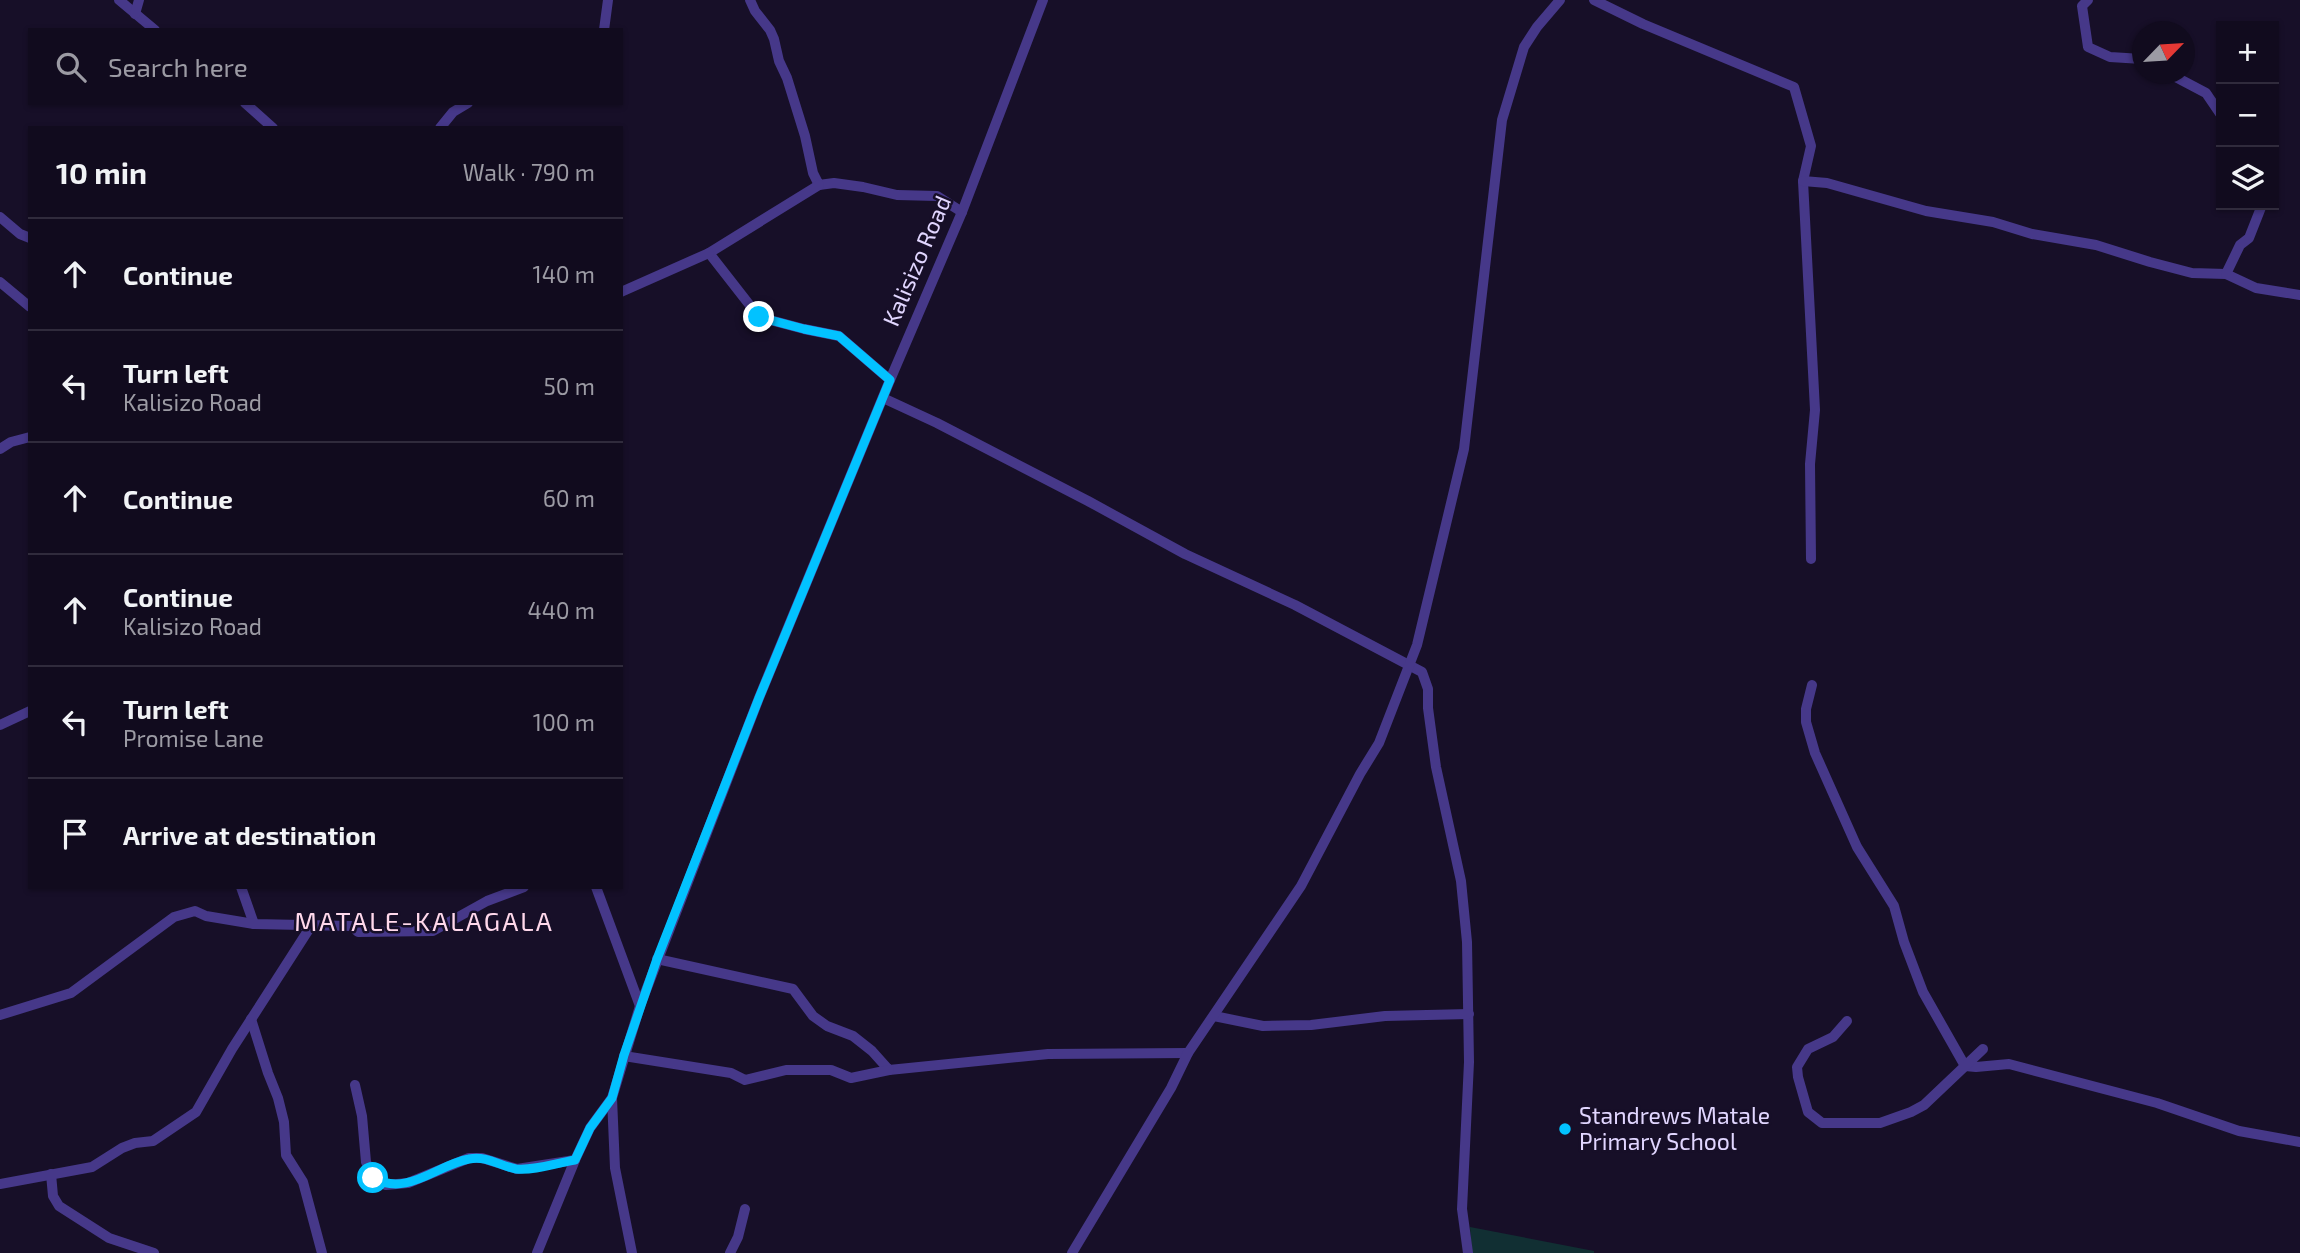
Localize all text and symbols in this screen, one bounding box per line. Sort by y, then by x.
north arrow [2132,21,2195,84]
map controls [2216,21,2279,210]
button: + [2216,21,2279,84]
search box [28,28,623,105]
icon: search [52,48,90,86]
text: Search here [108,51,248,82]
button: − [2216,84,2279,147]
button: layers [2216,147,2279,210]
text: 10 min [56,154,147,190]
text: Walk · 790 m [463,158,595,186]
street label: Kalisizo Road [876,191,956,330]
icon: ahead [56,255,94,293]
text: Continue [123,259,233,290]
text: 140 m [533,260,595,288]
route end [743,301,774,332]
text: Turn left [123,357,229,388]
icon: left [56,367,94,405]
text: 50 m [544,372,595,400]
text: Kalisizo Road [123,388,262,416]
icon: ahead [56,479,94,517]
text: Continue [123,483,233,514]
text: 60 m [543,484,595,512]
text: Continue [123,581,233,612]
icon: ahead [56,591,94,629]
text: 440 m [528,596,595,624]
text: Kalisizo Road [123,612,262,640]
text: Turn left [123,693,229,724]
icon: left [56,703,94,741]
text: 100 m [533,708,595,736]
text: Promise Lane [123,724,264,752]
icon: arrive [56,815,94,853]
text: Arrive at destination [123,819,376,850]
district label: MATALE-KALAGALA [294,905,554,936]
place label: Standrews Matale Primary School [1579,1101,1770,1155]
marker: Standrews Matale Primary School [1557,1121,1573,1137]
route start [357,1162,388,1193]

